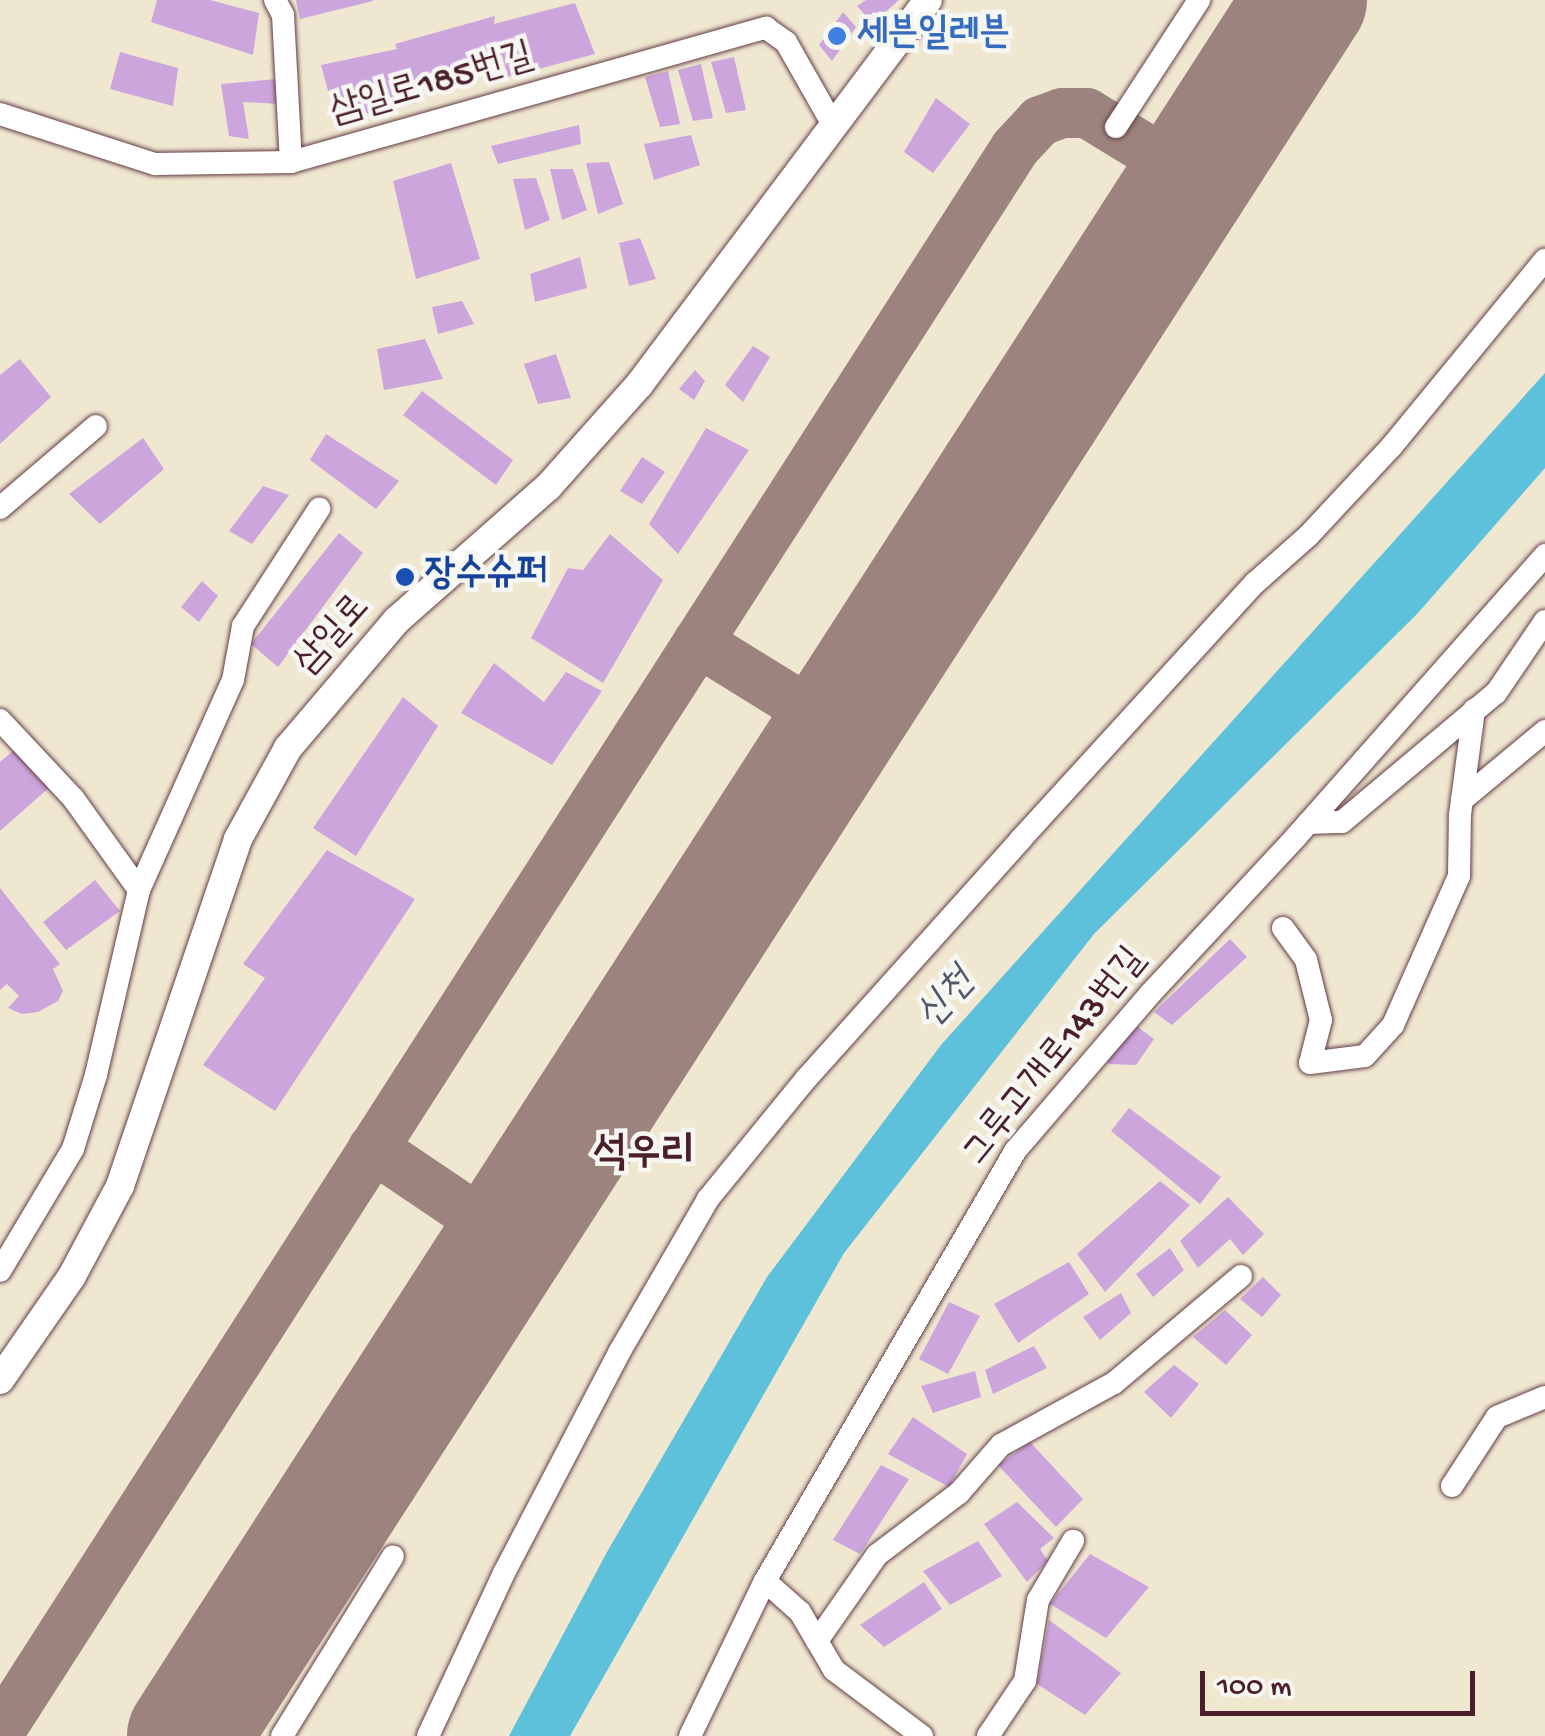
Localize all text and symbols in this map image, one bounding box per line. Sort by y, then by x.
place label: 세븐일레븐 [857,13,1010,59]
marker: 세븐일레븐 [826,25,848,47]
street label: 삼일로185번길 [325,35,539,137]
place label: 장수슈퍼 [425,554,547,600]
marker: 장수슈퍼 [394,566,416,588]
street label: 삼일로 [286,587,382,685]
street label: 그루고개로143번길 [954,940,1158,1176]
water label: 신천 [907,960,987,1040]
district label: 석우리 [593,1131,695,1181]
scale bar [1205,1651,1480,1713]
text: 100 m [1217,1671,1292,1706]

